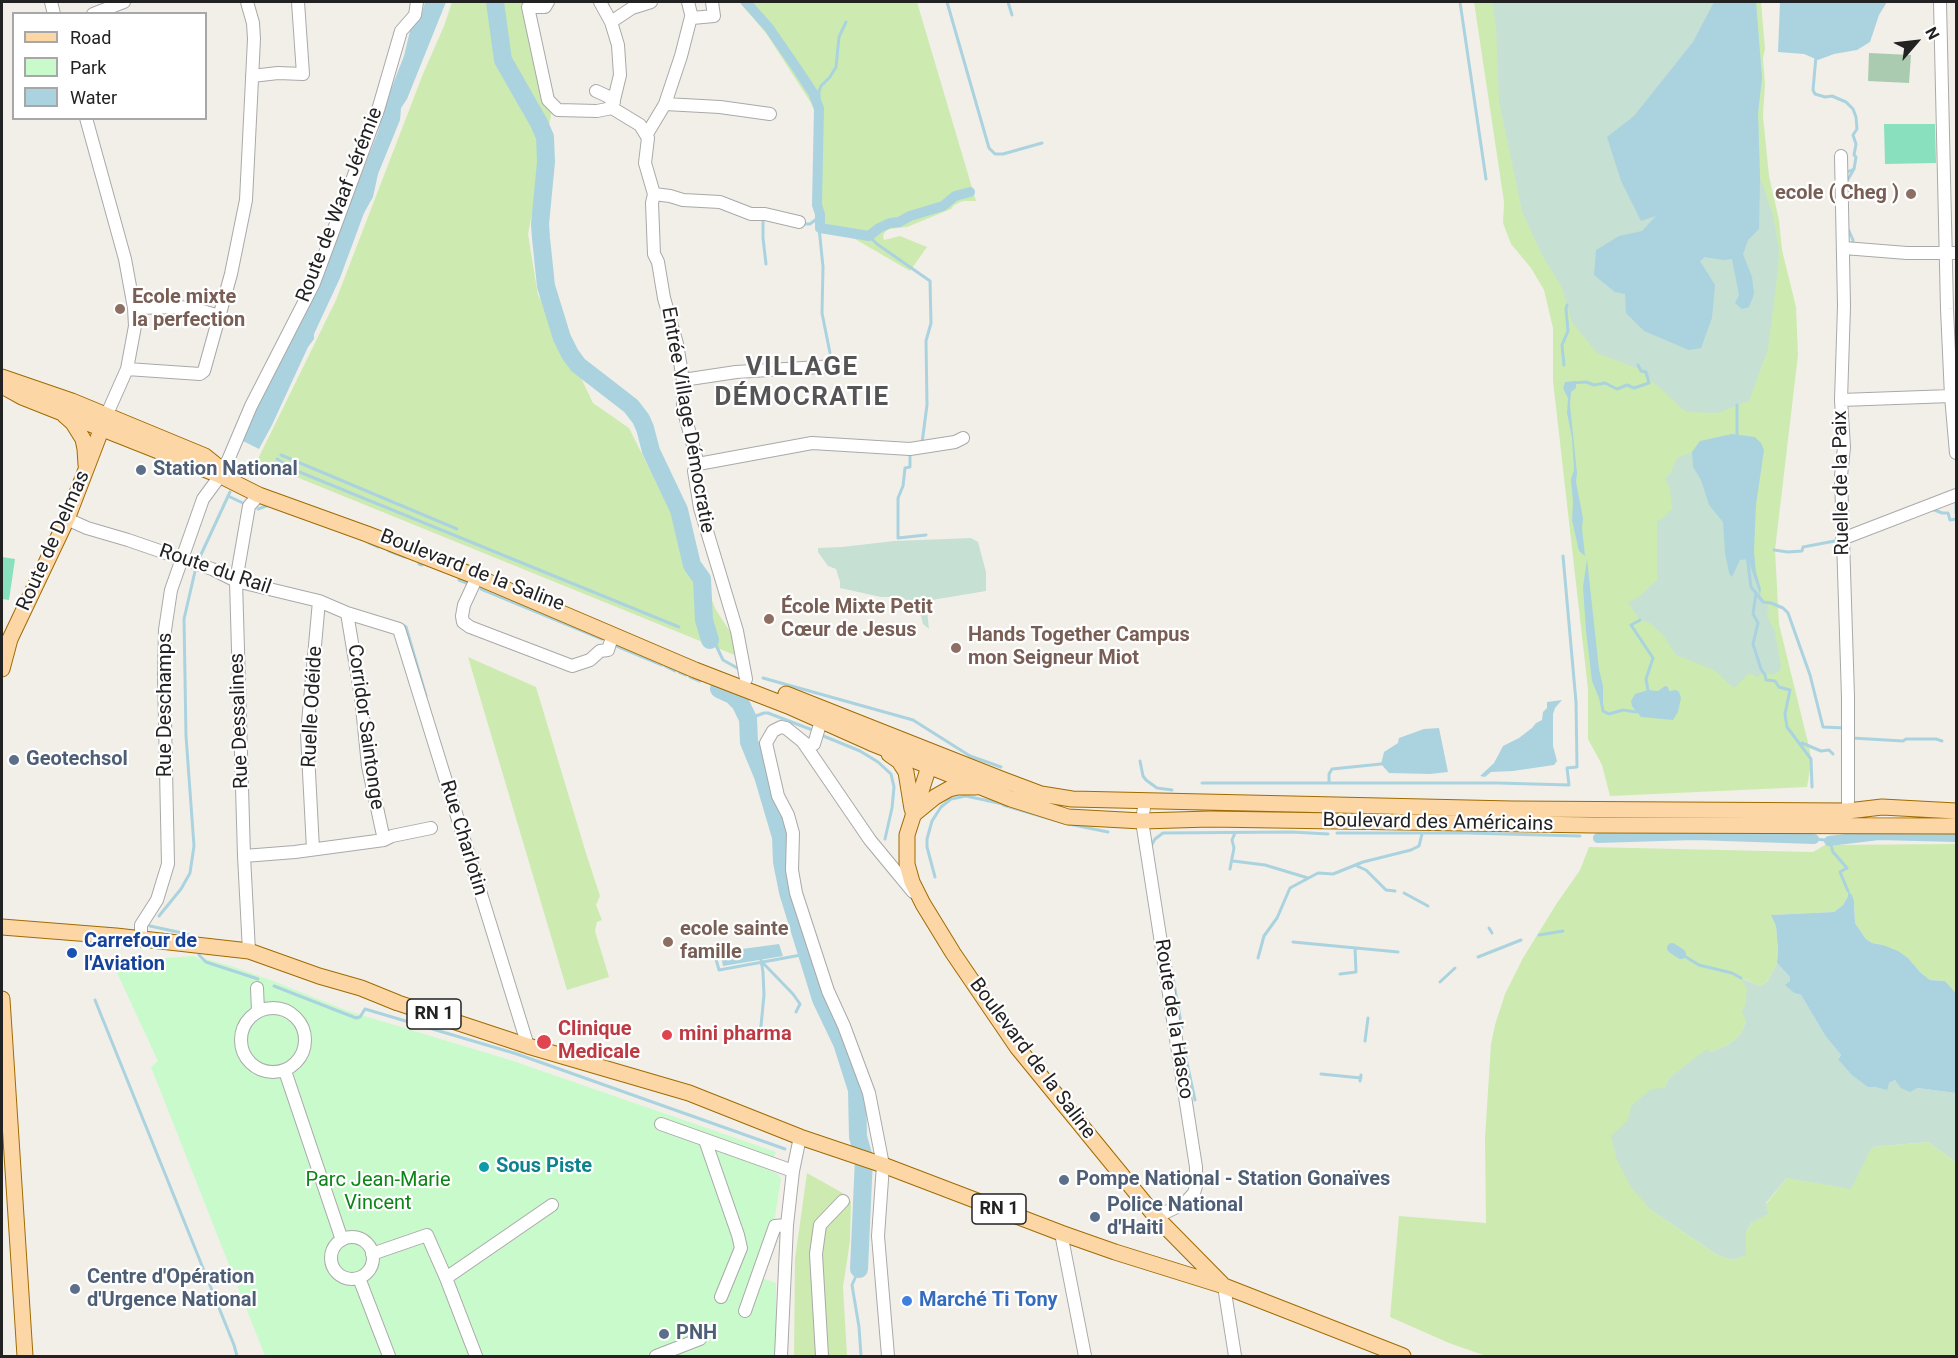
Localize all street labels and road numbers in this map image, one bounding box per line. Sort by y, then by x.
street label: Route de Waaf Jérémie [292,104,388,306]
street label: Entrée Village Démocratie [655,305,719,535]
street label: Ruelle de la Paix [1829,410,1855,556]
street label: Route de Delmas [12,467,96,615]
street label: Boulevard de la Saline [377,525,567,617]
street label: Route du Rail [156,540,274,600]
street label: Rue Deschamps [154,633,178,777]
street label: Corridor Saintonge [342,643,388,811]
street label: Ruelle Odéide [298,646,328,768]
street label: Rue Dessalines [226,653,254,789]
street label: Rue Charlotin [434,777,492,899]
street label: Boulevard des Américains [1322,809,1554,837]
street label: Route de la Hasco [1148,937,1198,1101]
street label: Boulevard de la Saline [964,974,1100,1144]
road number: RN 1 [407,999,461,1029]
road number: RN 1 [972,1194,1026,1224]

